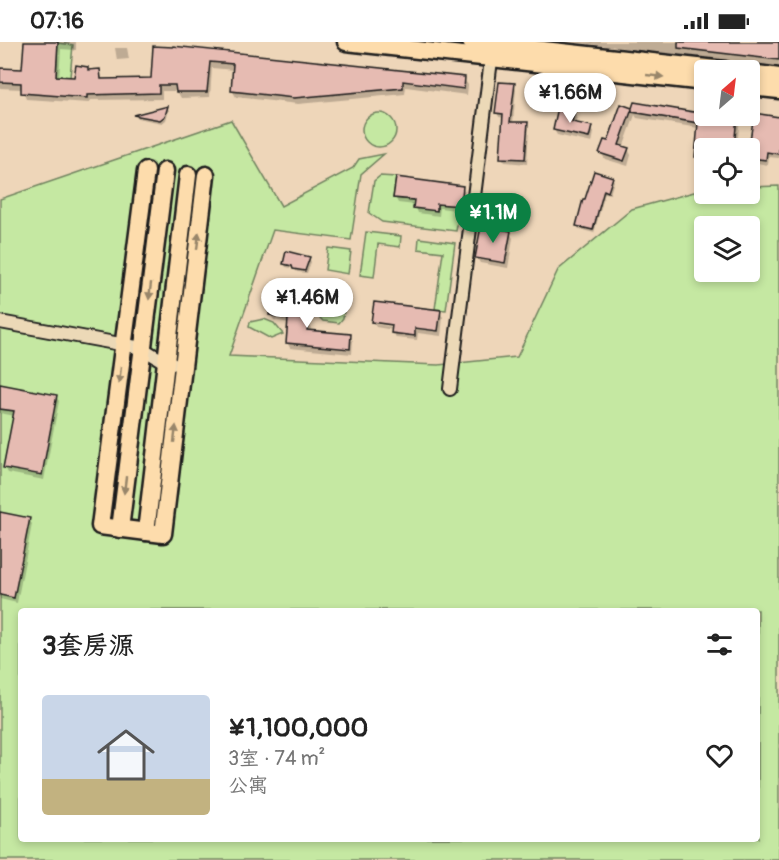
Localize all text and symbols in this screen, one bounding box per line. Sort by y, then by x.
text: 07:16 [30,7,84,35]
north arrow [694,60,760,126]
map controls [694,60,760,282]
one-way arrow [646,71,665,81]
pin: ¥1.66M [521,73,619,124]
text: ¥1.66M [538,80,602,105]
button: locate [694,138,760,204]
pin: ¥1.1M [451,193,535,244]
text: ¥1.1M [469,200,517,225]
button: layers [694,216,760,282]
one-way arrow [193,231,203,250]
pin: ¥1.46M [258,278,356,329]
one-way arrow [145,282,154,301]
text: ¥1.46M [275,285,339,310]
one-way arrow [115,366,125,385]
one-way arrow [170,425,179,444]
one-way arrow [120,475,130,494]
icon: filters [703,628,736,661]
text: 3套房源 [42,630,135,662]
text: ¥1,100,000 [228,712,368,744]
icon: home [90,719,162,791]
icon: heart [703,739,736,772]
text: 3室 · 74 m² [228,746,325,771]
text: 公寓 [228,773,268,798]

